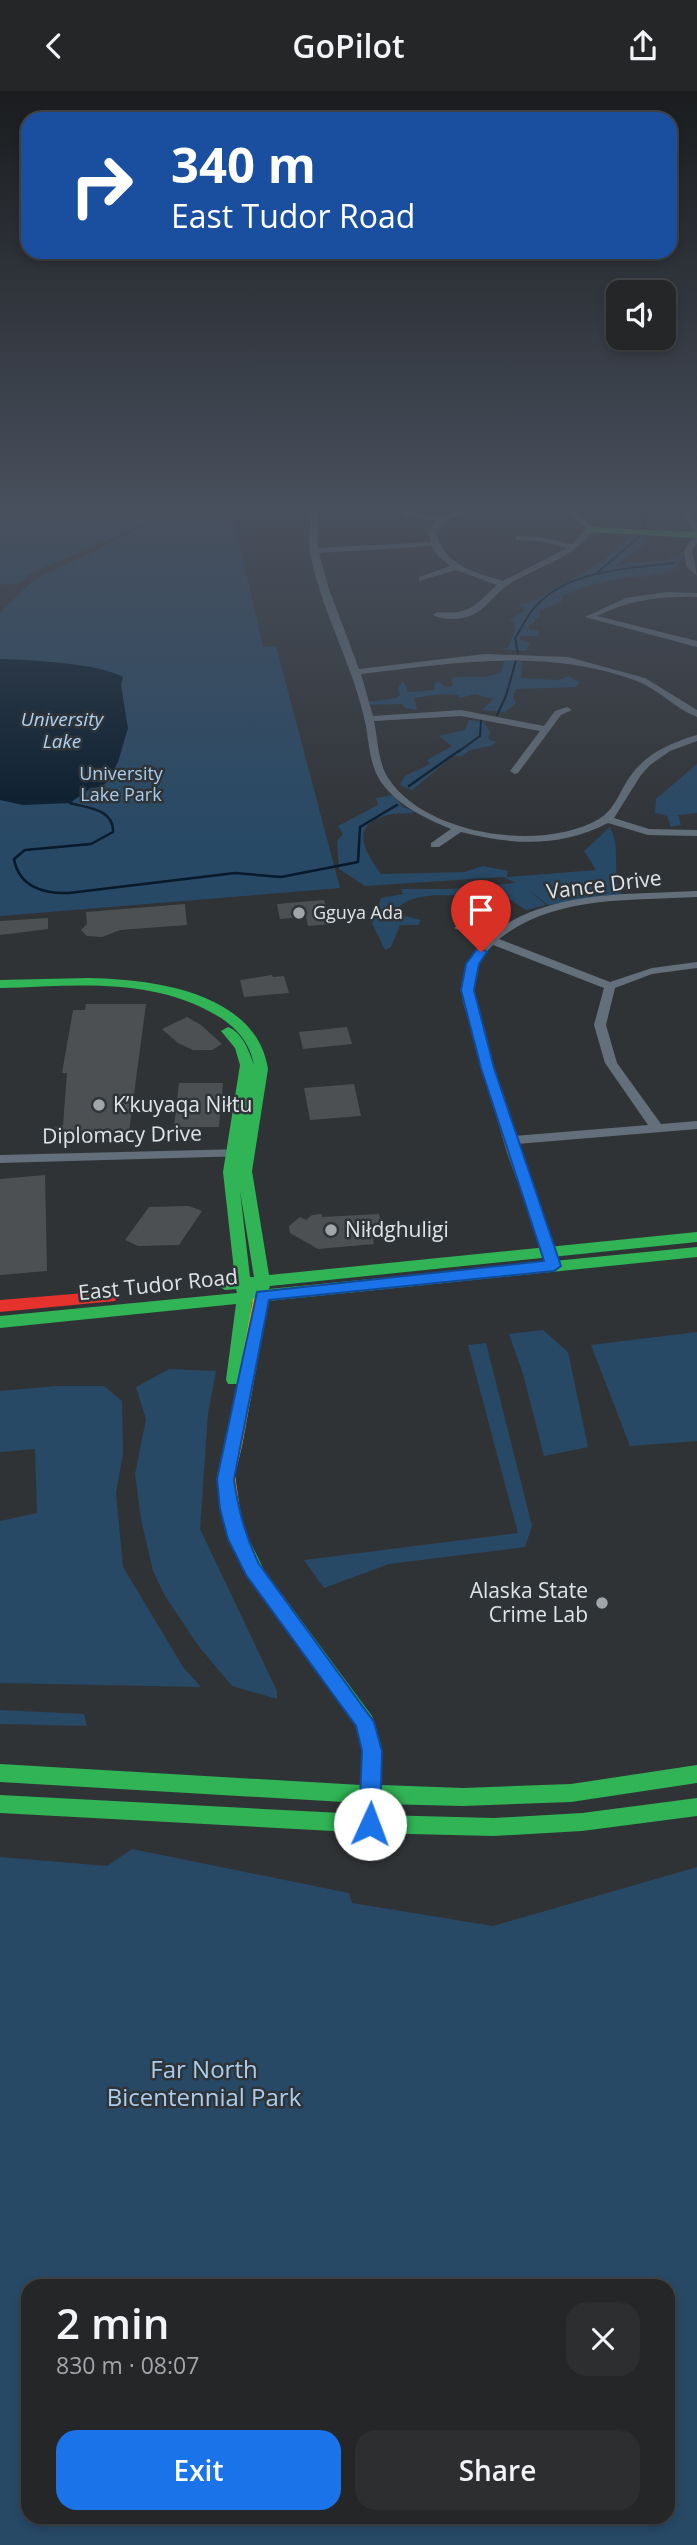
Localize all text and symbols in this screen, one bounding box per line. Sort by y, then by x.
text: GoPilot [292,24,405,67]
icon: back [35,27,73,65]
icon: share [624,27,662,65]
text: 340 m [171,131,316,197]
icon: right [56,140,147,231]
text: East Tudor Road [171,194,415,237]
map controls [606,280,676,350]
button: sound [606,280,676,350]
water label: University Lake [21,706,104,754]
park label: University Lake Park [79,761,164,806]
street label: Vance Drive [545,863,663,905]
pin [451,880,511,952]
icon: arrive [462,891,500,929]
place label: Gguya Ada [313,900,403,924]
marker: Gguya Ada [291,905,307,921]
place label: K’kuyaqa Niłtu [113,1090,252,1118]
marker: K’kuyaqa Niłtu [91,1097,107,1113]
street label: Diplomacy Drive [42,1119,202,1149]
place label: Niłdghuligi [345,1215,449,1243]
marker: Niłdghuligi [323,1222,339,1238]
street label: East Tudor Road [77,1262,239,1306]
place label: Alaska State Crime Lab [470,1576,588,1628]
marker: Alaska State Crime Lab [594,1595,610,1611]
position arrow [333,1787,407,1861]
park label: Far North Bicentennial Park [107,2052,302,2113]
text: 2 min [56,2294,169,2351]
button: close [566,2302,640,2376]
text: 830 m · 08:07 [56,2349,199,2381]
button: Exit [56,2430,341,2510]
button: Share [355,2430,640,2510]

